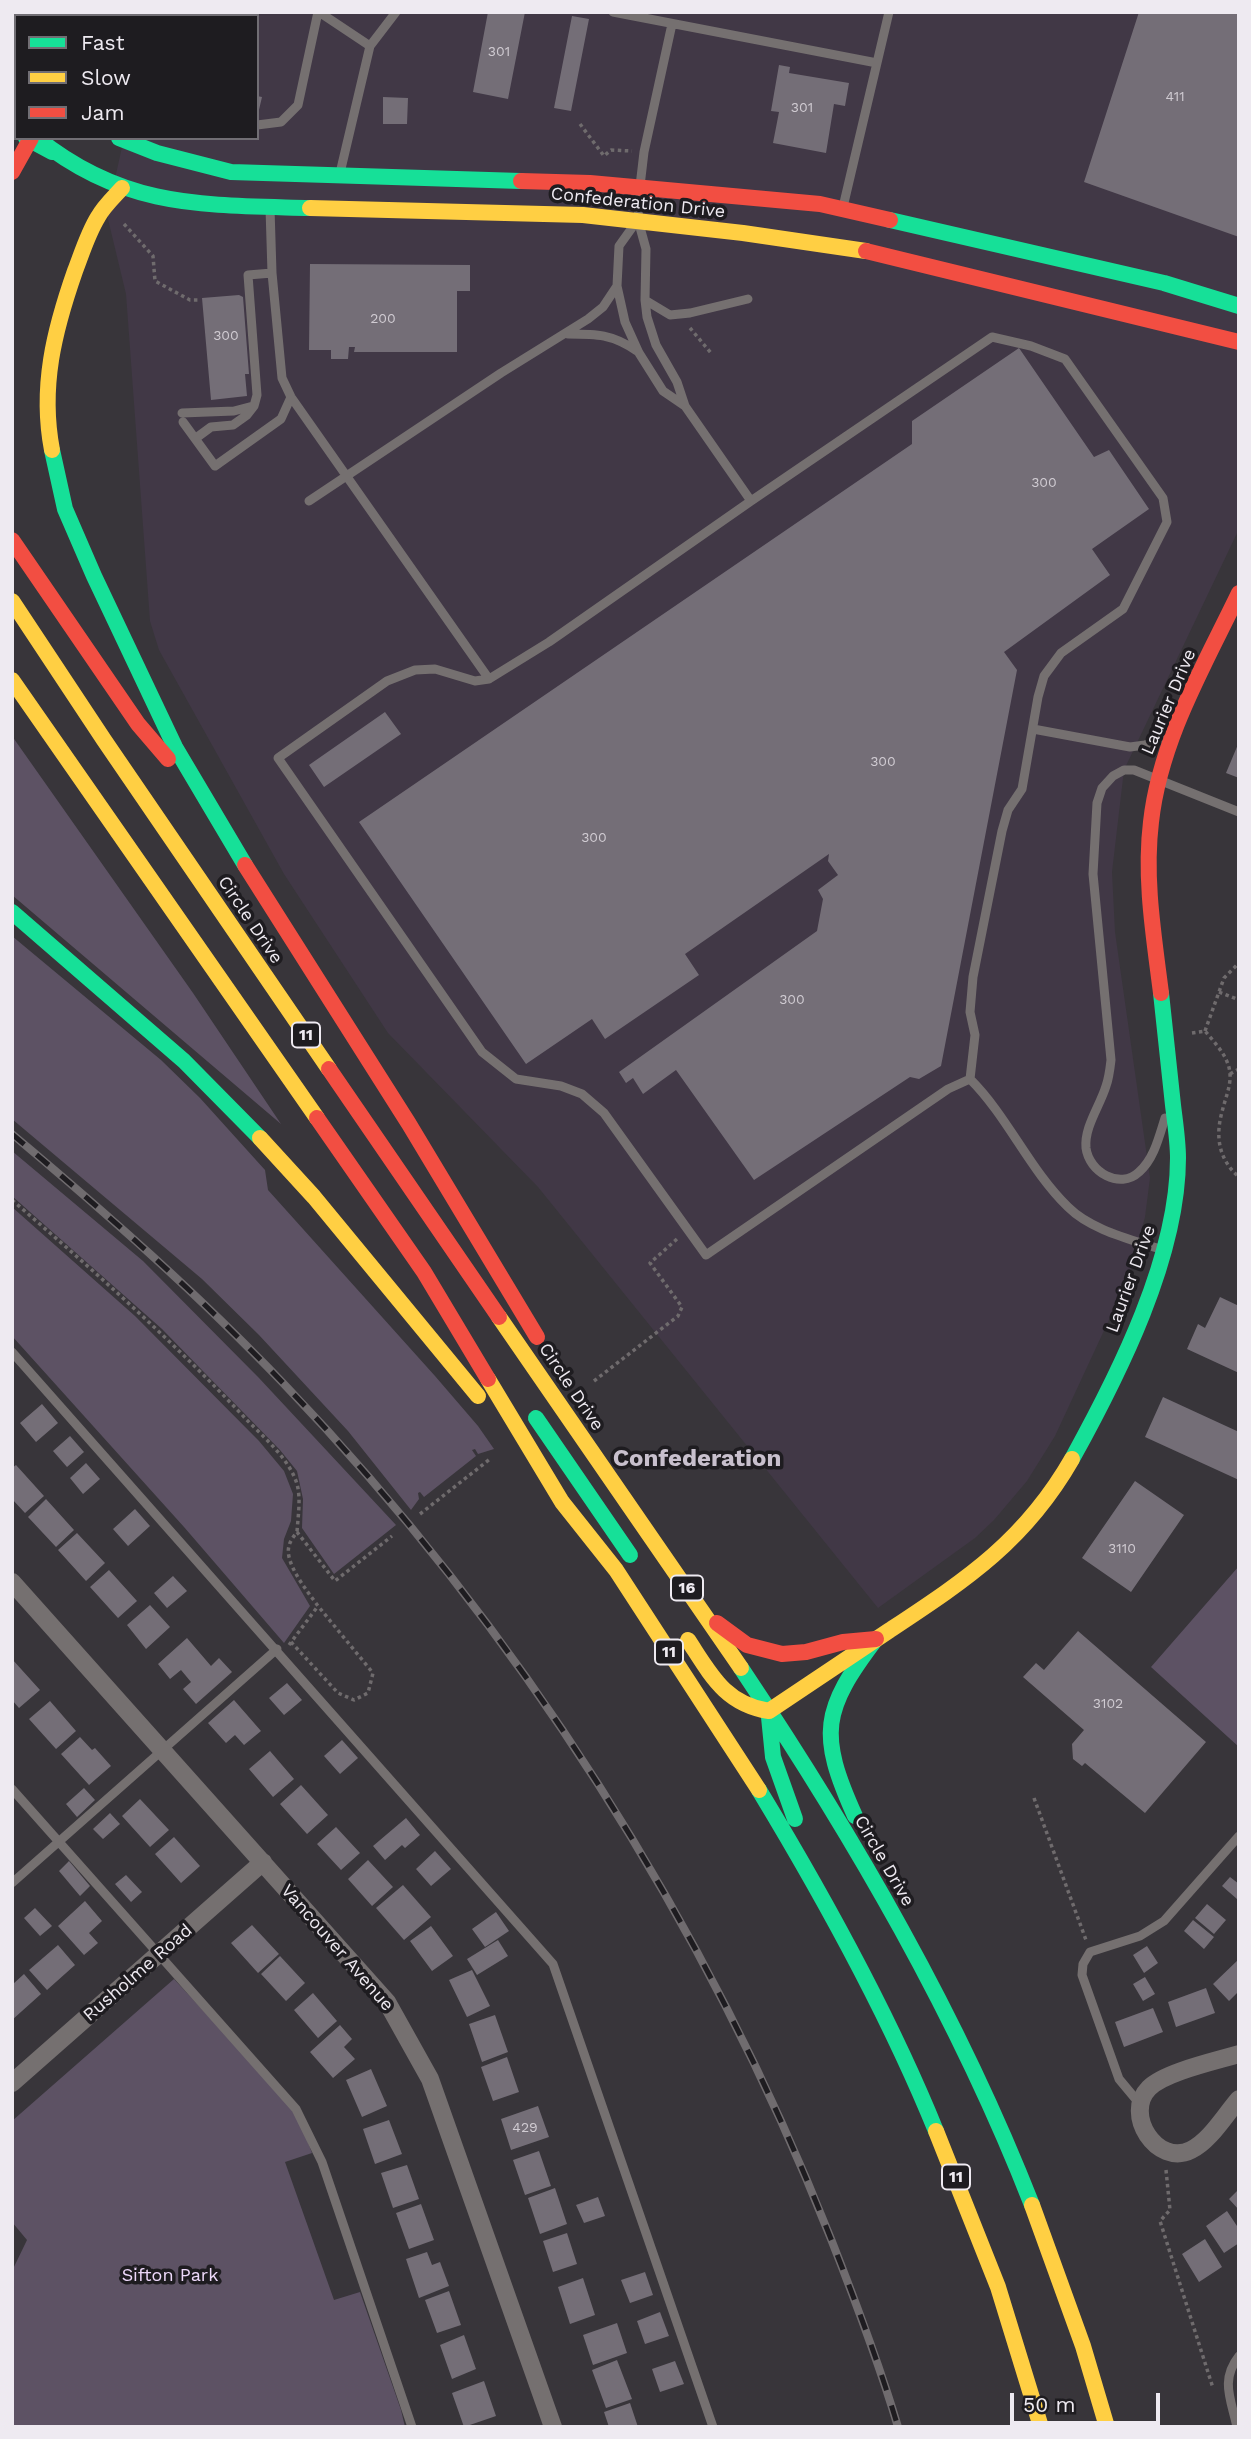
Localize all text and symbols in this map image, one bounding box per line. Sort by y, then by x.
legend [14,14,259,140]
text: Fast [81,30,125,55]
house number: 301 [488,44,510,60]
text: Slow [81,65,131,90]
house number: 411 [1165,89,1185,105]
text: Jam [81,100,124,125]
house number: 301 [791,100,813,116]
street label: Confederation Drive [550,183,726,223]
house number: 200 [370,311,396,327]
house number: 300 [213,328,239,344]
house number: 300 [1031,475,1057,491]
street label: Laurier Drive [1137,646,1201,758]
house number: 300 [870,754,896,770]
house number: 300 [581,830,607,846]
street label: Circle Drive [213,872,287,968]
house number: 300 [779,992,805,1008]
road number: 11 [292,1023,320,1048]
street label: Laurier Drive [1102,1222,1160,1336]
street label: Circle Drive [534,1339,608,1435]
district label: Confederation [613,1445,781,1473]
house number: 3110 [1108,1541,1136,1557]
road number: 16 [671,1576,703,1600]
road number: 11 [655,1640,683,1664]
house number: 3102 [1093,1696,1123,1712]
street label: Circle Drive [849,1812,919,1910]
street label: Vancouver Avenue [276,1880,398,2016]
street label: Rusholme Road [79,1920,197,2026]
house number: 429 [512,2120,538,2136]
road number: 11 [942,2164,970,2190]
park label: Sifton Park [122,2265,218,2287]
scale bar [1013,2380,1164,2424]
text: 50 m [1023,2392,1075,2417]

